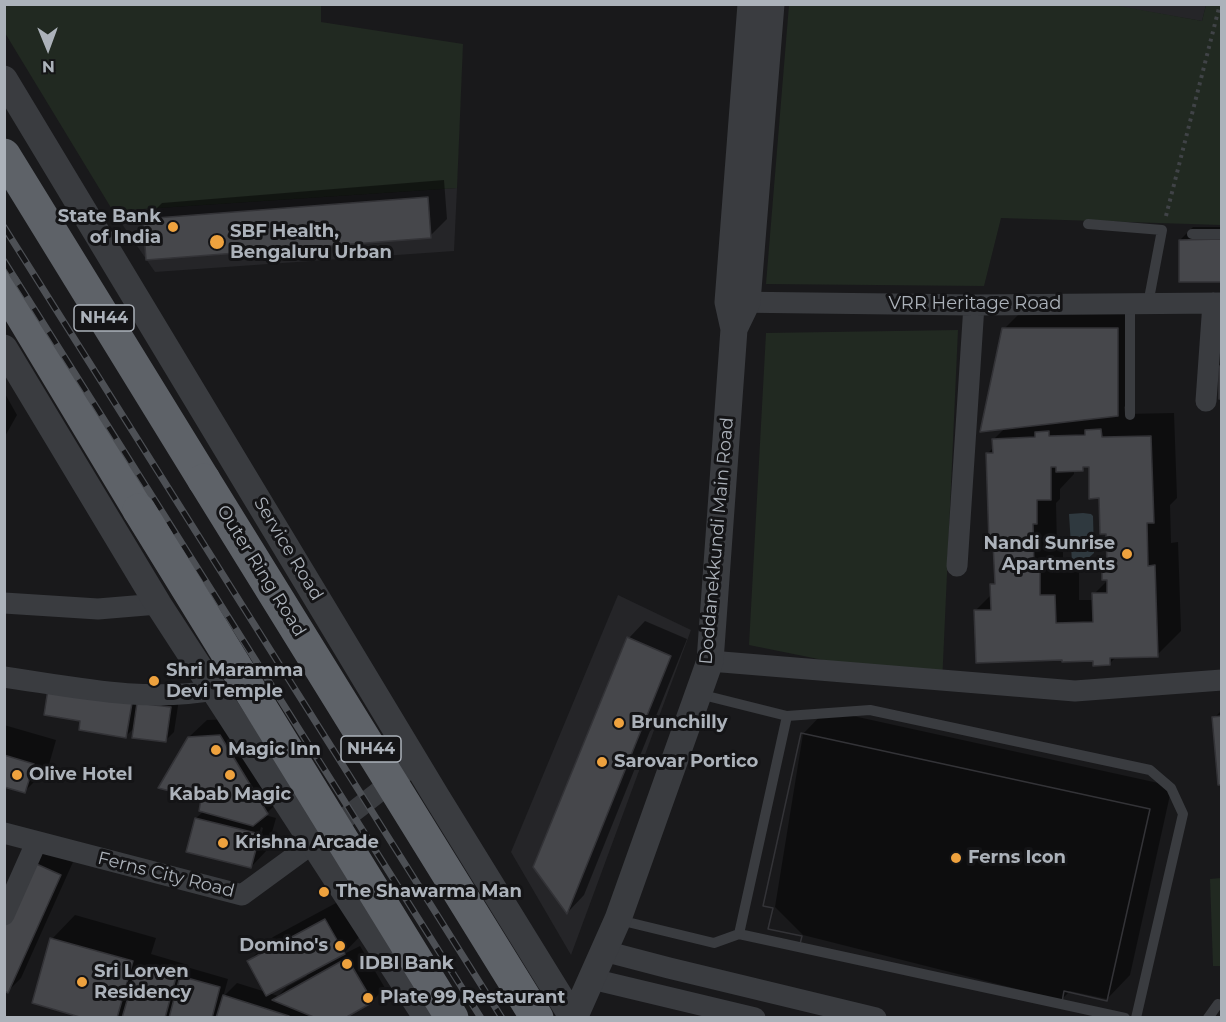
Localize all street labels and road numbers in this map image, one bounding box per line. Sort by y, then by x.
street label: VRR Heritage Road [889,293,1061,315]
road number: NH44 [74,305,134,331]
street label: Doddanekkundi Main Road [695,416,739,666]
street label: Service Road [249,493,327,605]
street label: Outer Ring Road [212,501,310,641]
road number: NH44 [341,736,401,762]
street label: Ferns City Road [95,848,237,902]

